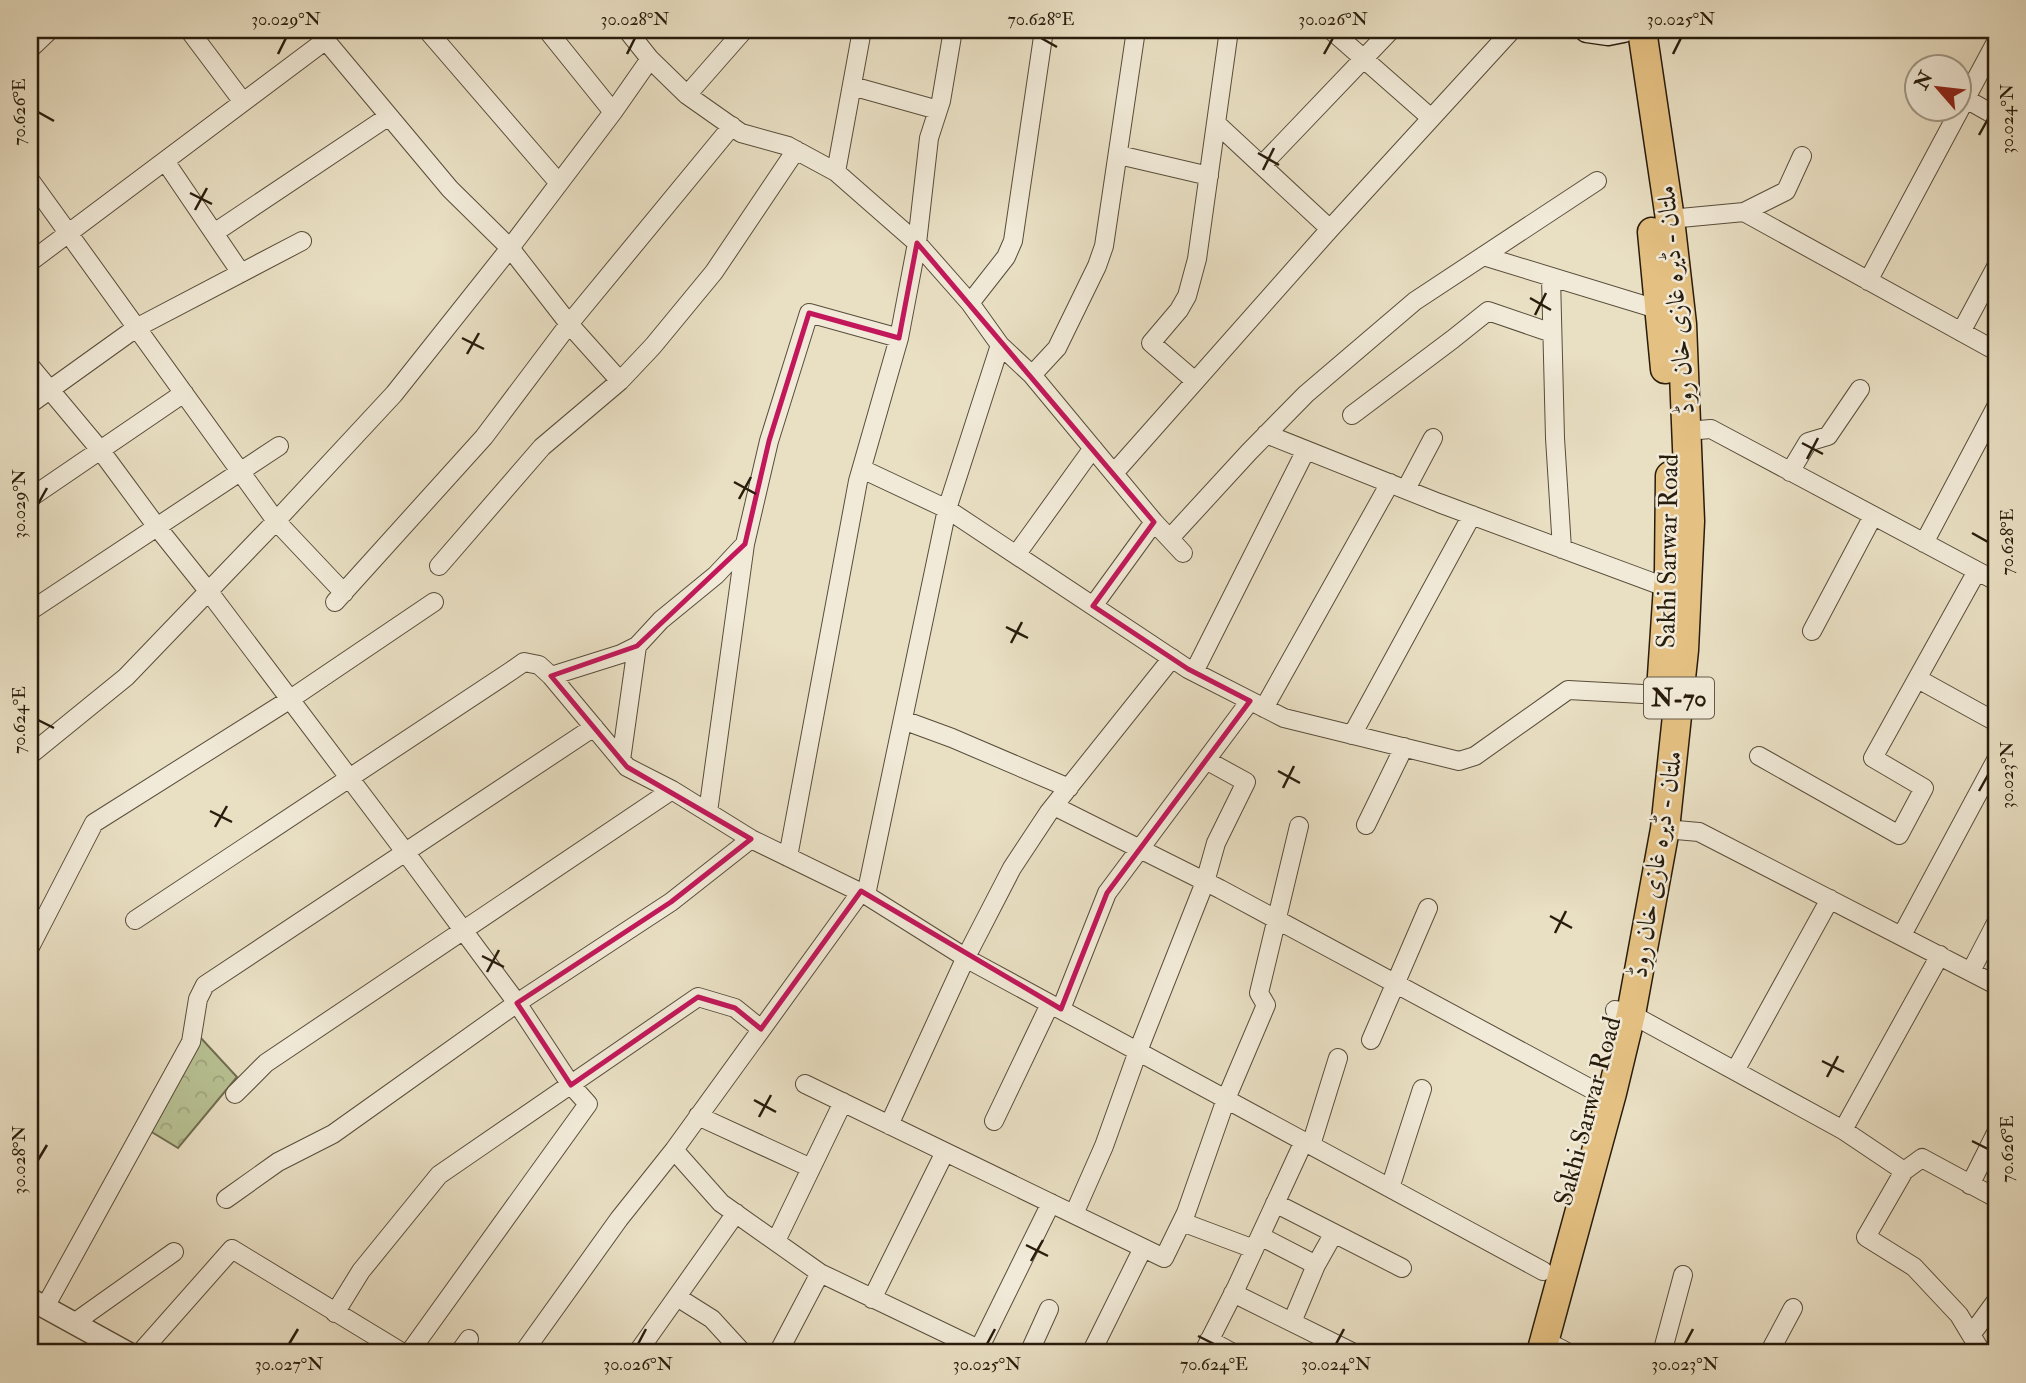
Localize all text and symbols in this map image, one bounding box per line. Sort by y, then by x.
text: 30.029°N [251,8,321,31]
text: 30.028°N [601,8,669,31]
text: 70.628°E [1008,8,1074,31]
text: 30.026°N [1298,8,1368,31]
text: 30.025°N [1647,8,1715,31]
north arrow [1904,52,1974,122]
text: N [1909,66,1939,95]
text: 70.626°E [8,78,31,146]
text: 30.024°N [1996,84,2019,154]
street label: ملتان - ڈیرہ غازی خان روڈ [1650,184,1702,416]
street label: Sakhi Sarwar Road [1650,453,1686,649]
text: 30.029°N [8,469,31,539]
text: 70.628°E [1996,509,2019,575]
road number: N-70 [1644,678,1714,718]
text: 70.624°E [8,686,31,754]
text: 30.023°N [1996,741,2019,809]
street label: ملتان - ڈیرہ غازی خان روڈ [1622,748,1690,980]
street label: Sakhi Sarwar Road [1547,1013,1629,1209]
text: 70.626°E [1996,1115,2019,1183]
text: 30.028°N [8,1126,31,1194]
text: 30.027°N [255,1353,323,1376]
text: 30.026°N [603,1353,673,1376]
text: 30.025°N [953,1353,1021,1376]
text: 70.624°E [1180,1353,1248,1376]
text: 30.024°N [1301,1353,1371,1376]
text: 30.023°N [1651,1353,1719,1376]

